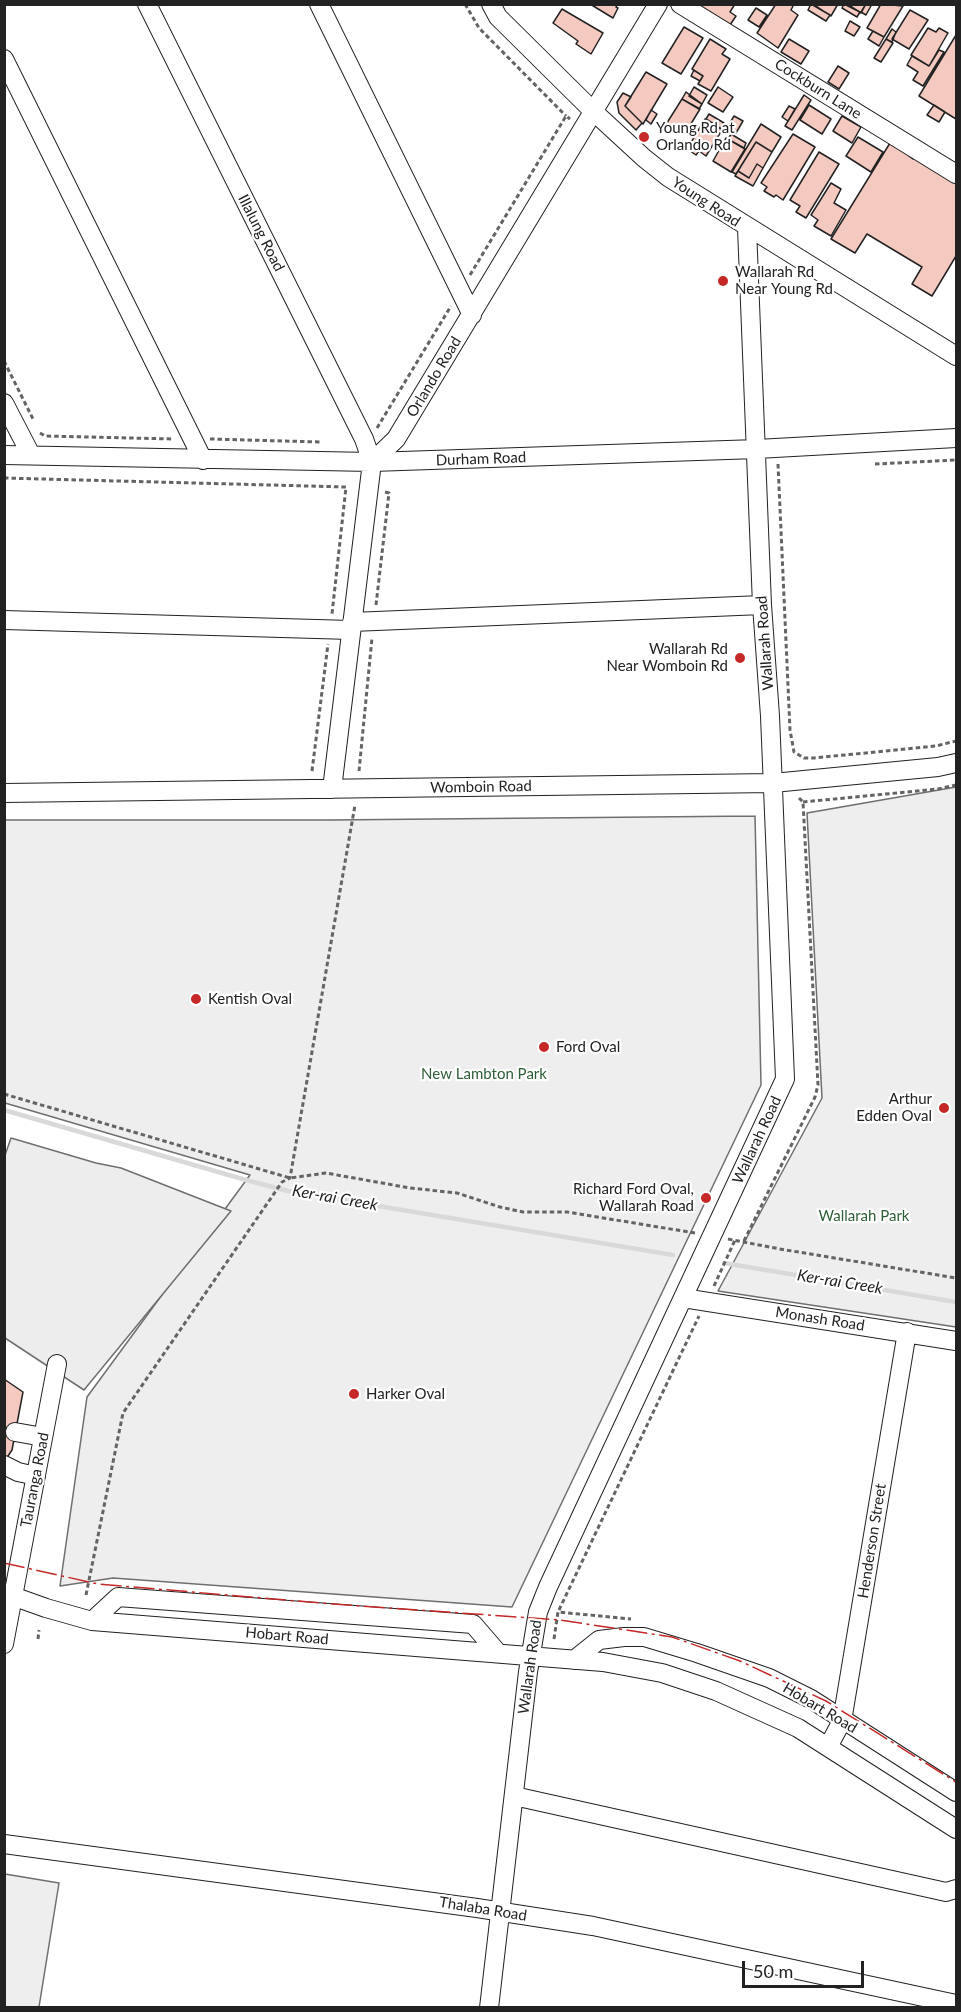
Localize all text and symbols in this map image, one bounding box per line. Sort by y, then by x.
street label: Cockburn Lane [771,55,865,123]
place label: Young Rd at Orlando Rd [656,119,735,154]
marker: Young Rd at Orlando Rd [637,130,651,144]
street label: Young Road [668,173,744,231]
street label: Illalung Road [234,192,288,274]
place label: Wallarah Rd Near Young Rd [735,263,833,298]
marker: Wallarah Rd Near Young Rd [716,274,730,288]
street label: Orlando Road [403,333,465,421]
street label: Durham Road [436,448,526,470]
street label: Wallarah Road [753,595,777,691]
place label: Wallarah Rd Near Womboin Rd [606,640,728,675]
marker: Wallarah Rd Near Womboin Rd [733,651,747,665]
street label: Womboin Road [430,777,532,797]
place label: Kentish Oval [208,990,292,1008]
marker: Kentish Oval [189,992,203,1006]
place label: Ford Oval [556,1038,620,1056]
marker: Ford Oval [537,1040,551,1054]
park label: New Lambton Park [421,1065,547,1083]
place label: Arthur Edden Oval [856,1090,932,1125]
street label: Wallarah Road [729,1093,785,1187]
marker: Arthur Edden Oval [937,1101,951,1115]
place label: Richard Ford Oval, Wallarah Road [573,1180,694,1215]
water label: Ker-rai Creek [291,1181,379,1215]
marker: Richard Ford Oval, Wallarah Road [699,1191,713,1205]
park label: Wallarah Park [819,1207,909,1225]
water label: Ker-rai Creek [796,1266,884,1298]
street label: Monash Road [774,1303,866,1335]
place label: Harker Oval [366,1385,445,1403]
marker: Harker Oval [347,1387,361,1401]
street label: Tauranga Road [17,1431,53,1529]
street label: Henderson Street [854,1482,890,1600]
street label: Wallarah Road [514,1619,546,1715]
street label: Hobart Road [245,1623,329,1649]
street label: Hobart Road [780,1679,860,1737]
street label: Thalaba Road [438,1893,528,1925]
scale bar [745,1949,866,1987]
text: 50 m [753,1960,793,1982]

